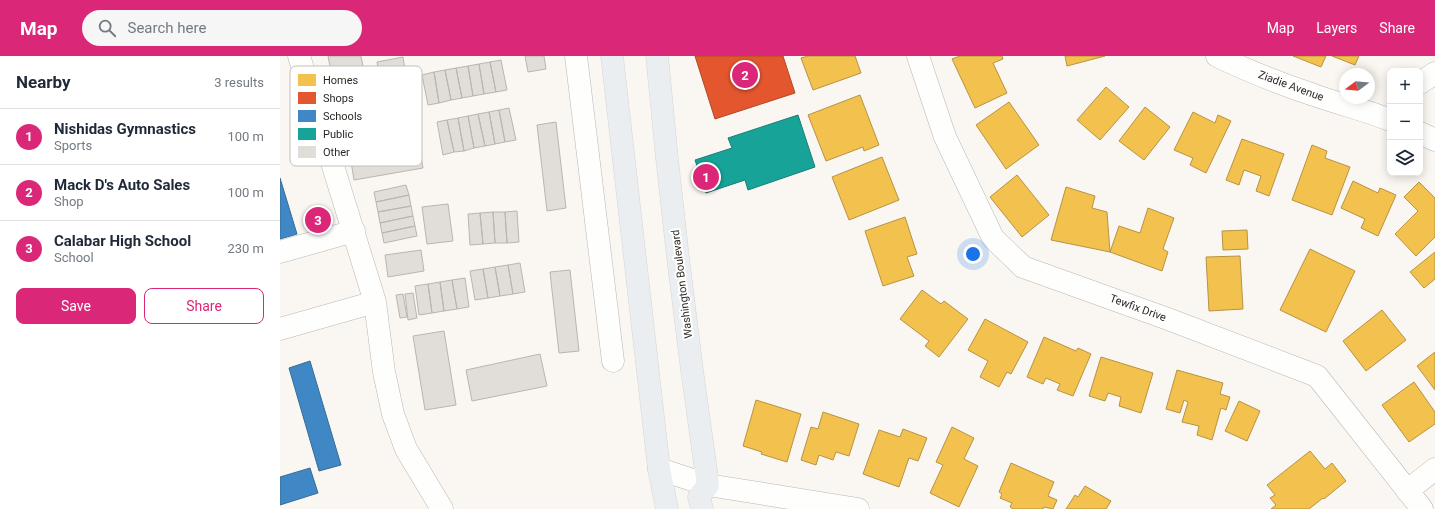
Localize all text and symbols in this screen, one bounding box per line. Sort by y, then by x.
search box [82,10,362,46]
text: Map [20,17,58,40]
icon: search [96,17,118,39]
text: Search here [128,19,206,37]
text: Map [1267,20,1294,36]
text: Layers [1316,20,1357,36]
text: Share [1379,20,1415,36]
pin: 2 [732,60,758,90]
legend [290,66,422,166]
street label: Ziadie Avenue [1257,68,1326,104]
north arrow [1339,68,1375,104]
map controls [1387,68,1423,176]
button: + [1387,68,1423,104]
text: Nearby [16,72,71,92]
text: Homes [323,74,359,87]
text: 3 results [214,75,264,90]
text: Shops [323,92,354,105]
button: − [1387,104,1423,140]
text: Schools [323,110,363,123]
text: Nishidas Gymnastics [54,120,196,138]
text: Public [323,128,354,141]
text: 1 [25,129,33,144]
text: 100 m [227,129,264,144]
text: Sports [54,138,92,153]
button: layers [1387,140,1423,176]
text: Other [323,146,350,159]
pin: 1 [693,162,719,192]
text: Mack D's Auto Sales [54,176,190,194]
text: 2 [25,185,33,200]
text: 100 m [227,185,264,200]
text: Shop [54,194,84,209]
pin: 3 [305,205,331,235]
street label: Washington Boulevard [669,229,695,339]
text: Calabar High School [54,232,191,250]
text: 3 [25,241,33,256]
text: 230 m [227,241,264,256]
your location [963,244,983,264]
text: School [54,250,94,265]
button: Save [16,288,136,324]
button: Share [144,288,264,324]
street label: Tewfix Drive [1108,292,1168,324]

